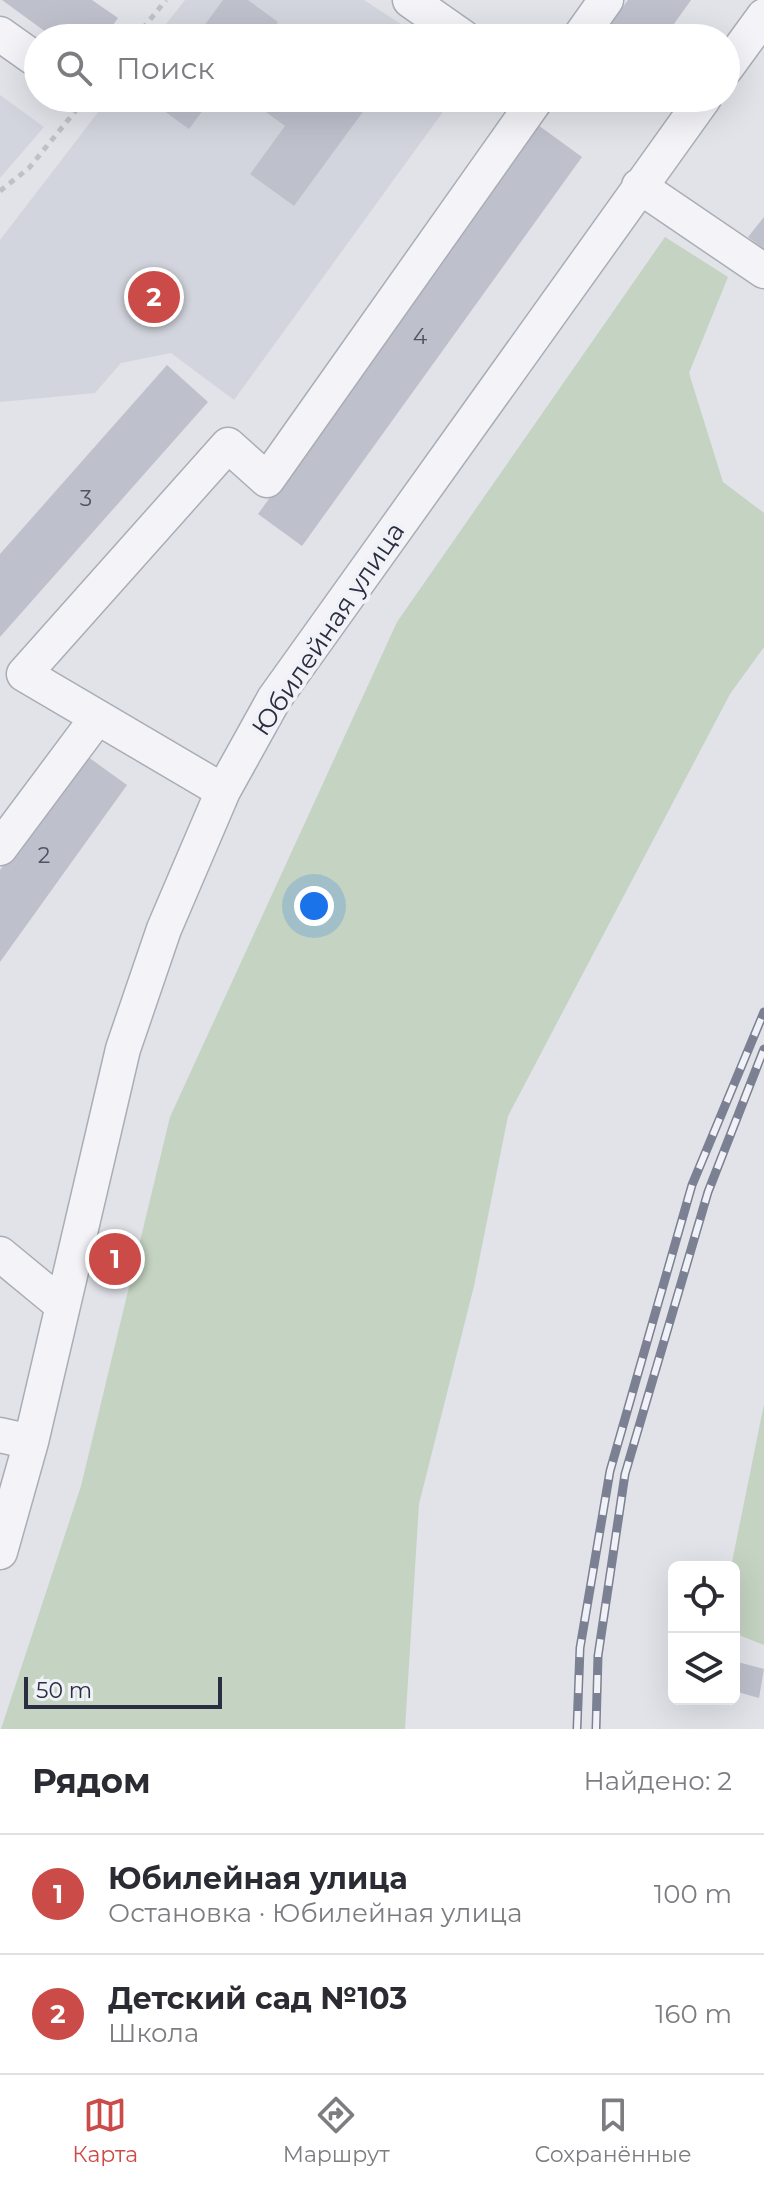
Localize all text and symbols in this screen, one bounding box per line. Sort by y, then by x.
search box [24,24,740,112]
icon: search [52,46,96,90]
text: Поиск [116,50,215,87]
pin: 2 [128,267,180,327]
house number: 4 [413,323,428,350]
house number: 3 [80,485,92,512]
street label: Юбилейная улица [245,516,411,742]
house number: 2 [38,842,50,869]
your location [294,886,334,926]
pin: 1 [89,1229,141,1289]
map controls [668,1561,740,1705]
button: locate [668,1561,740,1633]
button: layers [668,1633,740,1705]
scale bar [24,1673,222,1709]
text: 50 m [36,1677,92,1704]
text: Рядом [32,1760,151,1802]
text: Найдено: 2 [583,1765,732,1797]
text: Юбилейная улица [108,1860,408,1897]
text: 1 [53,1878,63,1910]
text: 100 m [654,1878,732,1910]
text: Остановка · Юбилейная улица [108,1897,522,1929]
text: Детский сад №103 [108,1980,407,2017]
text: 2 [50,1998,66,2030]
text: 160 m [655,1998,732,2030]
text: Школа [108,2017,199,2049]
tab: Карта [72,2093,138,2168]
tab: Маршрут [283,2093,390,2168]
tab: Сохранённые [534,2093,692,2168]

